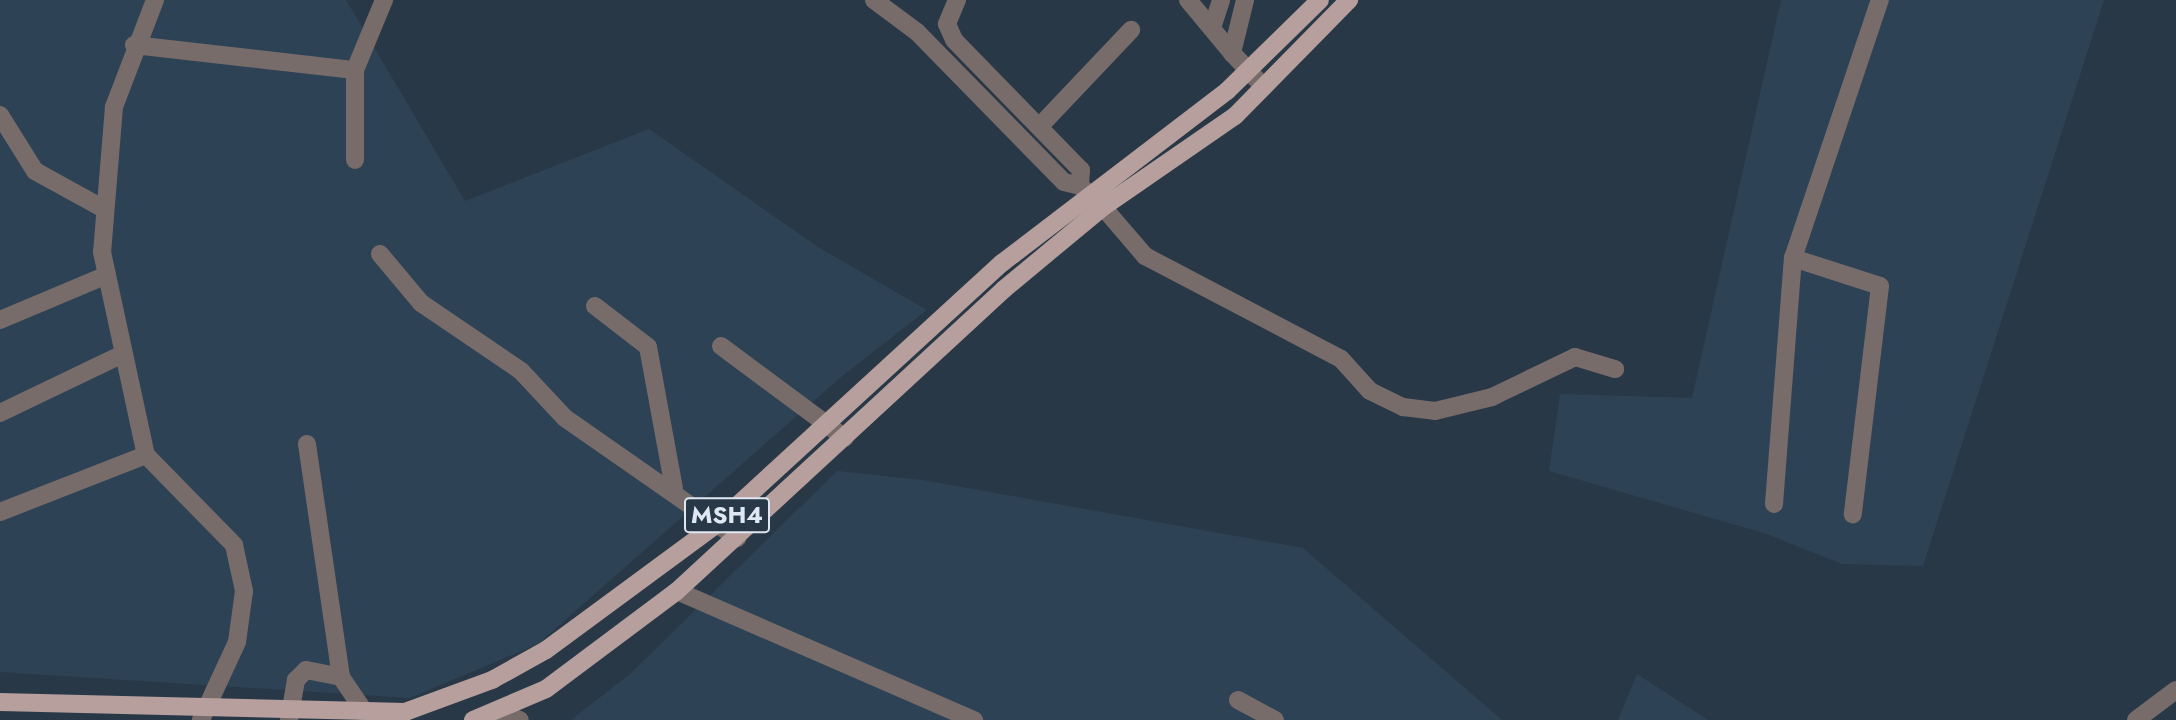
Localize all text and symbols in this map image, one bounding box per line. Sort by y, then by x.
road number: MSH4 [683,494,771,536]

